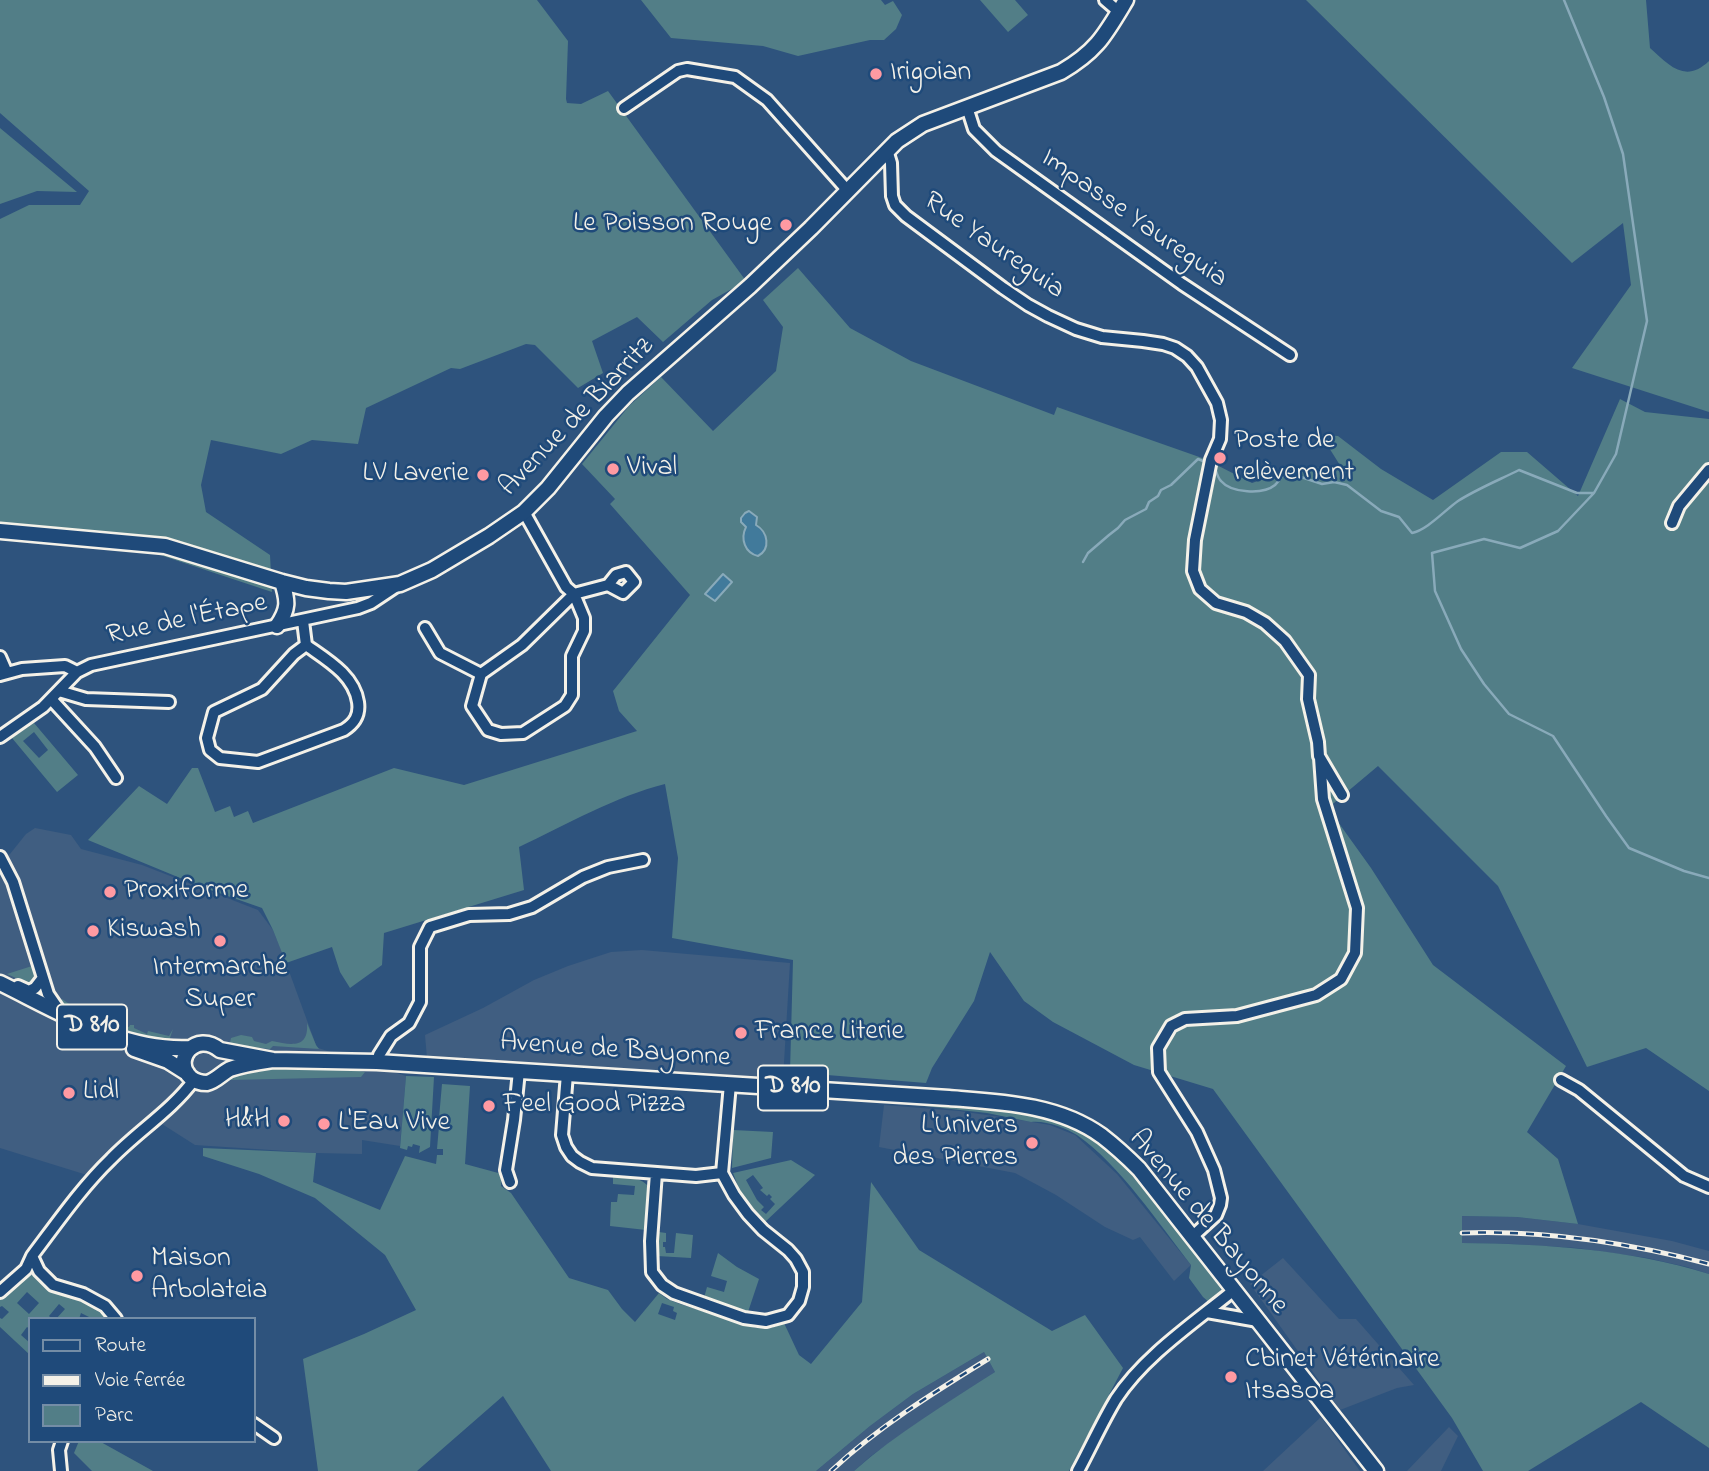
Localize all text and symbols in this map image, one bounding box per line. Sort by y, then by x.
place label: Irigoian [890,57,971,91]
marker: Irigoian [868,66,884,82]
street label: Impasse Yaureguia [1033,143,1233,297]
street label: Rue Yaureguia [916,186,1070,308]
place label: Le Poisson Rouge [573,208,772,242]
marker: Le Poisson Rouge [778,217,794,233]
street label: Avenue de Biarritz [493,331,663,505]
place label: Poste de relèvement [1234,425,1354,491]
marker: Poste de relèvement [1212,450,1228,466]
place label: Vival [627,452,677,486]
place label: LV Laverie [363,458,469,492]
marker: Vival [605,461,621,477]
marker: LV Laverie [475,467,491,483]
street label: Rue de l'Étape [104,588,270,654]
place label: Proxiforme [124,875,248,909]
marker: Proxiforme [102,884,118,900]
place label: Kiswash [107,914,201,948]
marker: Kiswash [85,923,101,939]
marker: Intermarché Super [212,933,228,949]
place label: Intermarché Super [153,952,287,1018]
road number: D 810 [57,1004,127,1050]
place label: France Literie [755,1016,904,1050]
marker: France Literie [733,1025,749,1041]
street label: Avenue de Bayonne [499,1027,731,1077]
road number: D 810 [758,1065,828,1110]
place label: Lidl [83,1076,119,1110]
marker: Lidl [61,1085,77,1101]
place label: Feel Good Pizza [503,1089,686,1123]
marker: Feel Good Pizza [481,1098,497,1114]
place label: H&H [225,1104,270,1138]
place label: L'Eau Vive [338,1107,450,1141]
place label: L'Univers des Pierres [892,1110,1018,1176]
marker: H&H [276,1113,292,1129]
marker: L'Eau Vive [316,1116,332,1132]
street label: Avenue de Bayonne [1120,1124,1294,1322]
marker: L'Univers des Pierres [1024,1135,1040,1151]
place label: Maison Arbolateia [151,1243,267,1309]
marker: Maison Arbolateia [129,1268,145,1284]
legend [28,1317,256,1443]
text: Route [95,1331,146,1361]
place label: Cbinet Vétérinaire Itsasoa [1245,1344,1440,1410]
text: Voie ferrée [95,1366,185,1396]
marker: Cbinet Vétérinaire Itsasoa [1223,1369,1239,1385]
text: Parc [95,1401,133,1431]

